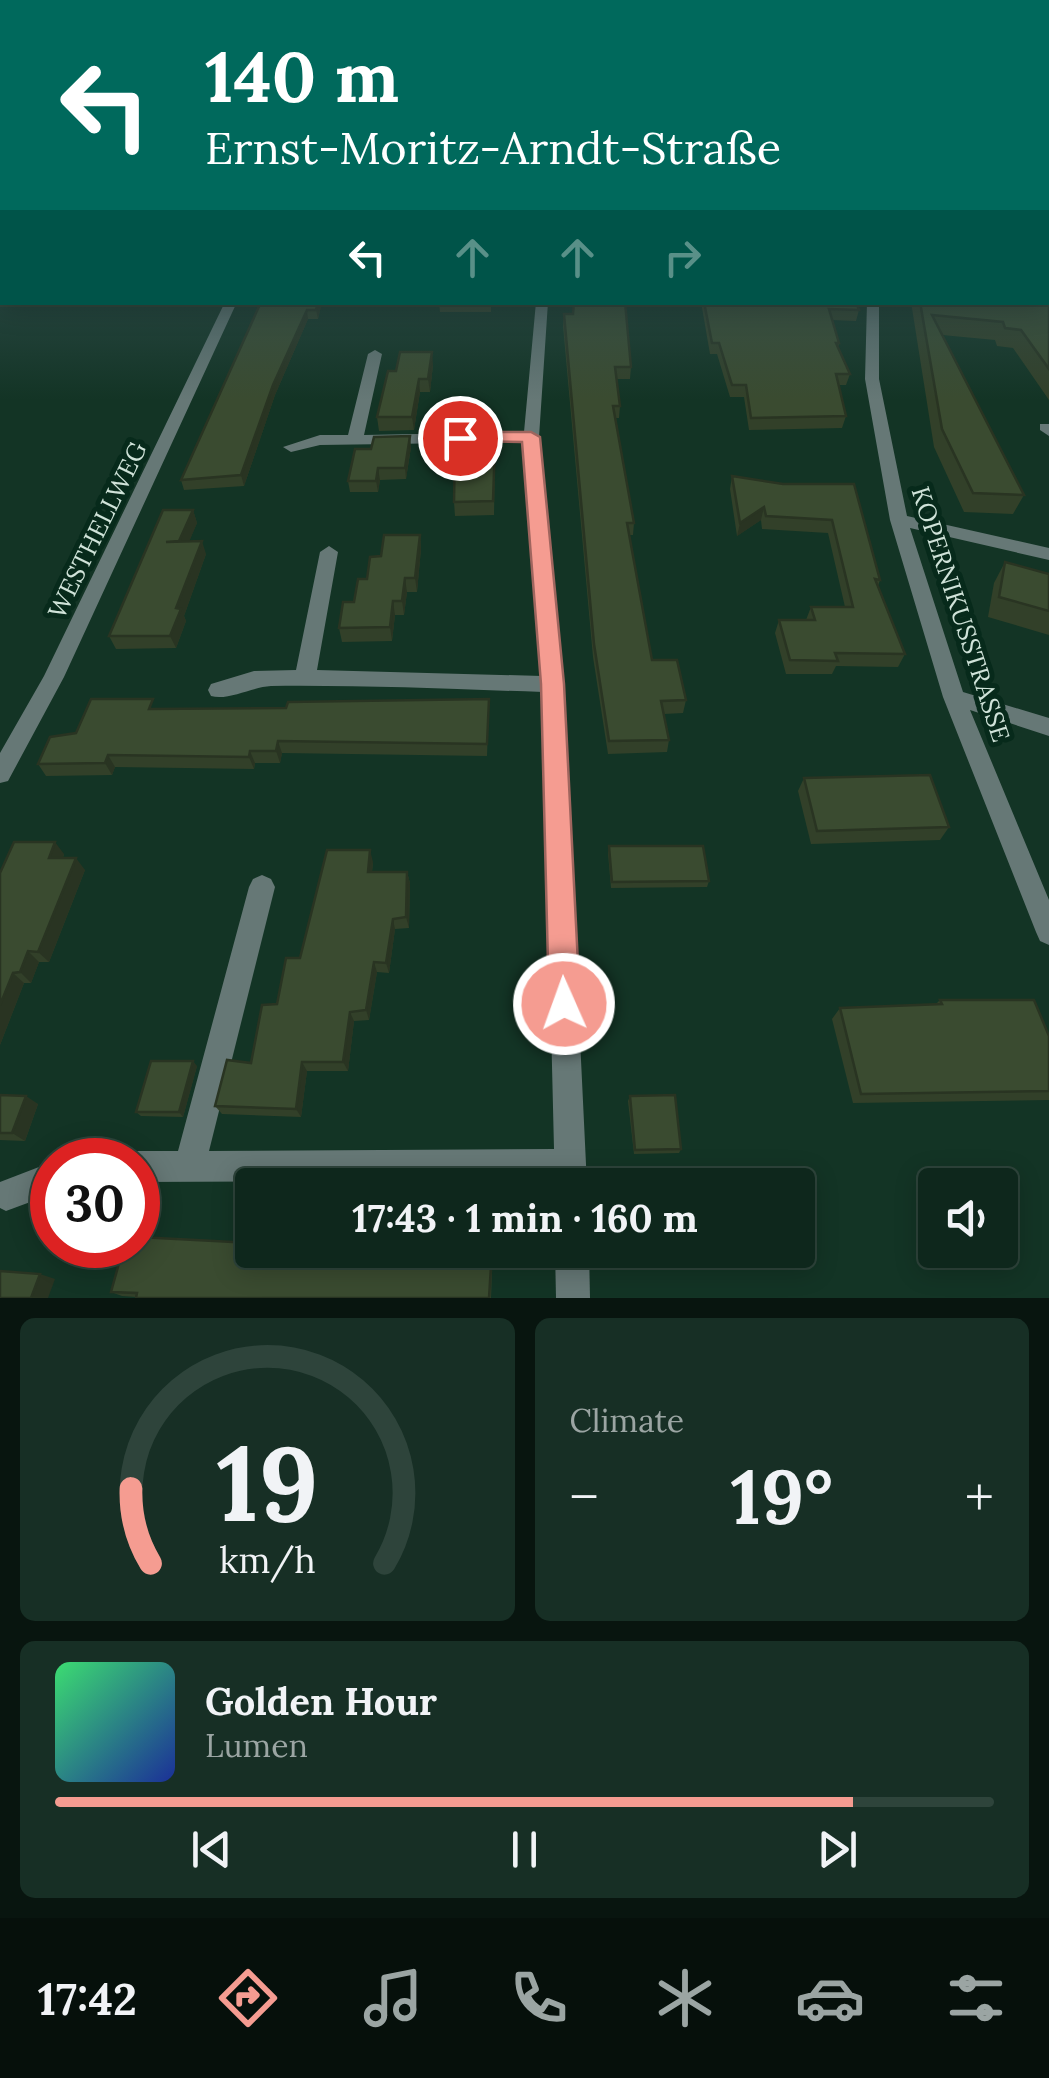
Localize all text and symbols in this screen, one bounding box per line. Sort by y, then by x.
text: 140 m [205,32,399,121]
icon: left [40,40,170,170]
text: Ernst-Moritz-Arndt-Straße [205,119,781,176]
icon: left [340,230,395,285]
icon: ahead [445,230,500,285]
icon: ahead [550,230,605,285]
icon: right [655,230,710,285]
pin [418,396,503,481]
icon: arrive [433,411,488,466]
street label: WESTHELLWEG [40,436,154,624]
street label: KOPERNIKUSSTRASSE [905,482,1017,746]
position arrow [512,952,616,1056]
speed limit sign: 30 [30,1138,160,1268]
map controls [918,1168,1018,1268]
button: sound [918,1168,1018,1268]
text: 17:43 · 1 min · 160 m [352,1194,698,1242]
text: Climate [570,1400,684,1441]
text: 19 [216,1416,318,1549]
text: 19° [731,1449,833,1545]
text: − [570,1462,599,1532]
text: + [965,1462,994,1532]
text: km/h [219,1537,316,1583]
text: Golden Hour [205,1677,437,1725]
text: Lumen [205,1725,308,1766]
icon: previous [184,1822,239,1877]
icon: pause [497,1822,552,1877]
icon: next [810,1822,865,1877]
icon: directions [213,1963,283,2033]
icon: music [358,1963,428,2033]
icon: phone [504,1963,574,2033]
icon: climate [650,1963,720,2033]
icon: car [795,1963,865,2033]
icon: filters [941,1963,1011,2033]
text: 17:42 [38,1970,137,2027]

